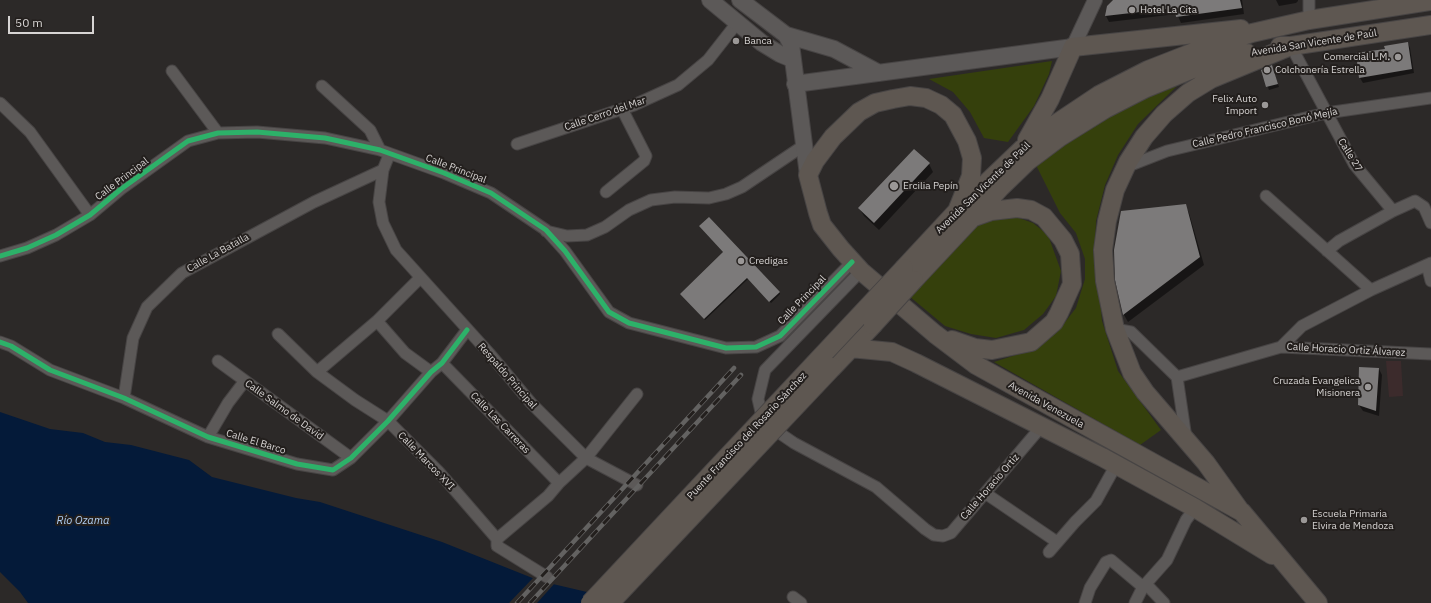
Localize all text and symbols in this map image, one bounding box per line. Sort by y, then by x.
place label: Hotel La Cita [1140,4,1197,16]
marker: Hotel La Cita [1127,5,1137,15]
scale bar [10,8,96,34]
text: 50 m [15,15,43,30]
street label: Avenida San Vicente de Paúl [1250,27,1378,59]
place label: Banca [744,35,772,47]
marker: Banca [731,36,741,46]
place label: Comercial L.M. [1324,51,1390,63]
marker: Comercial L.M. [1393,52,1403,62]
place label: Colchonería Estrella [1275,64,1365,76]
marker: Colchonería Estrella [1262,65,1272,75]
place label: Felix Auto Import [1212,93,1257,116]
street label: Calle Cerro del Mar [563,94,647,134]
marker: Felix Auto Import [1260,100,1270,110]
street label: Calle Pedro Francisco Bonó Mejía [1191,105,1339,151]
street label: Calle 27 [1335,136,1365,174]
street label: Avenida San Vicente de Paúl [933,140,1033,236]
street label: Calle Principal [424,152,488,186]
street label: Calle Principal [93,155,151,203]
marker: Ercilia Pepín [888,180,900,192]
place label: Ercilia Pepín [903,180,958,192]
street label: Calle La Batalla [185,231,251,275]
place label: Credigas [749,255,788,267]
marker: Credigas [736,256,746,266]
street label: Calle Principal [775,273,829,327]
street label: Respaldo Principal [475,341,539,411]
street label: Calle Horacio Ortiz Álvarez [1286,341,1406,359]
street label: Puente Francisco del Rosario Sánchez [685,370,809,502]
place label: Cruzada Evangelica Misionera [1273,375,1360,398]
street label: Calle Salmo de David [242,377,326,443]
street label: Avenida Venezuela [1006,379,1086,431]
marker: Cruzada Evangelica Misionera [1363,382,1373,392]
street label: Calle Las Carreras [468,390,532,456]
street label: Calle El Barco [225,427,287,457]
street label: Calle Marcos XVI [395,430,457,492]
street label: Calle Horacio Ortiz [958,452,1022,522]
place label: Escuela Primaria Elvira de Mendoza [1312,508,1393,532]
water label: Río Ozama [57,514,109,528]
marker: Escuela Primaria Elvira de Mendoza [1299,515,1309,525]

